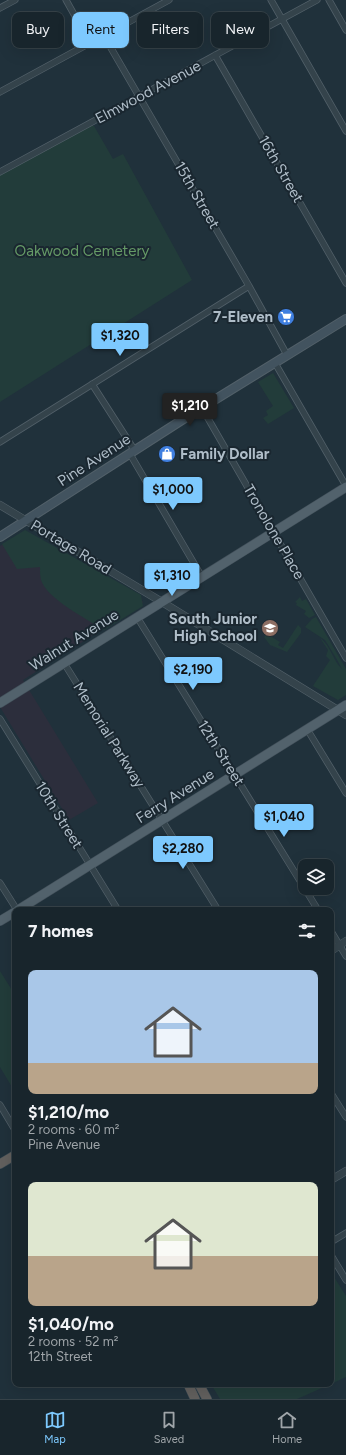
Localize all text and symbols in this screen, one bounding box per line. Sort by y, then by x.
chip: Buy [12,12,64,48]
chip: Rent [72,12,129,48]
chip: Filters [137,12,203,48]
chip: New [211,12,269,48]
street label: Elmwood Avenue [92,57,204,127]
street label: 16th Street [255,132,308,206]
street label: 15th Street [171,158,224,232]
park label: Oakwood Cemetery [15,242,149,260]
supermarket icon: 7-Eleven [276,307,296,327]
place label: 7-Eleven [213,308,273,326]
pin: $1,320 [87,323,153,357]
text: $1,320 [100,328,140,343]
pin: $1,210 [157,393,223,427]
text: $1,210 [171,398,209,413]
street label: Pine Avenue [54,430,134,490]
shop icon: Family Dollar [157,444,177,464]
place label: Family Dollar [180,445,270,463]
pin: $1,000 [140,477,206,511]
street label: Tronolone Place [240,481,308,583]
text: $1,000 [152,482,194,497]
street label: Portage Road [27,516,115,578]
pin: $1,310 [139,563,205,597]
text: $1,310 [153,568,191,583]
street label: Walnut Avenue [26,605,122,675]
place label: South Junior High School [169,610,257,645]
school or university icon: South Junior High School [260,618,280,638]
pin: $2,190 [160,657,226,691]
text: $2,190 [173,662,213,677]
street label: Memorial Parkway [69,679,149,791]
street label: 12th Street [194,717,248,790]
street label: Ferry Avenue [133,765,217,827]
street label: 10th Street [31,778,87,852]
pin: $1,040 [251,804,317,838]
text: $1,040 [263,809,305,824]
pin: $2,280 [150,836,216,870]
text: $2,280 [162,841,204,856]
map controls [298,859,334,895]
button: layers [298,859,334,895]
icon: filters [296,920,318,942]
text: 7 homes [28,921,93,941]
icon: home [137,996,209,1068]
text: $1,210/mo [28,1102,109,1122]
text: 2 rooms · 60 m² [28,1122,119,1137]
text: Pine Avenue [28,1137,100,1152]
icon: home [137,1208,209,1280]
text: $1,040/mo [28,1314,114,1334]
text: 2 rooms · 52 m² [28,1334,119,1349]
text: 12th Street [28,1349,92,1364]
tab: Map [44,1409,66,1446]
tab: Saved [154,1409,184,1446]
tab: Home [272,1409,302,1446]

